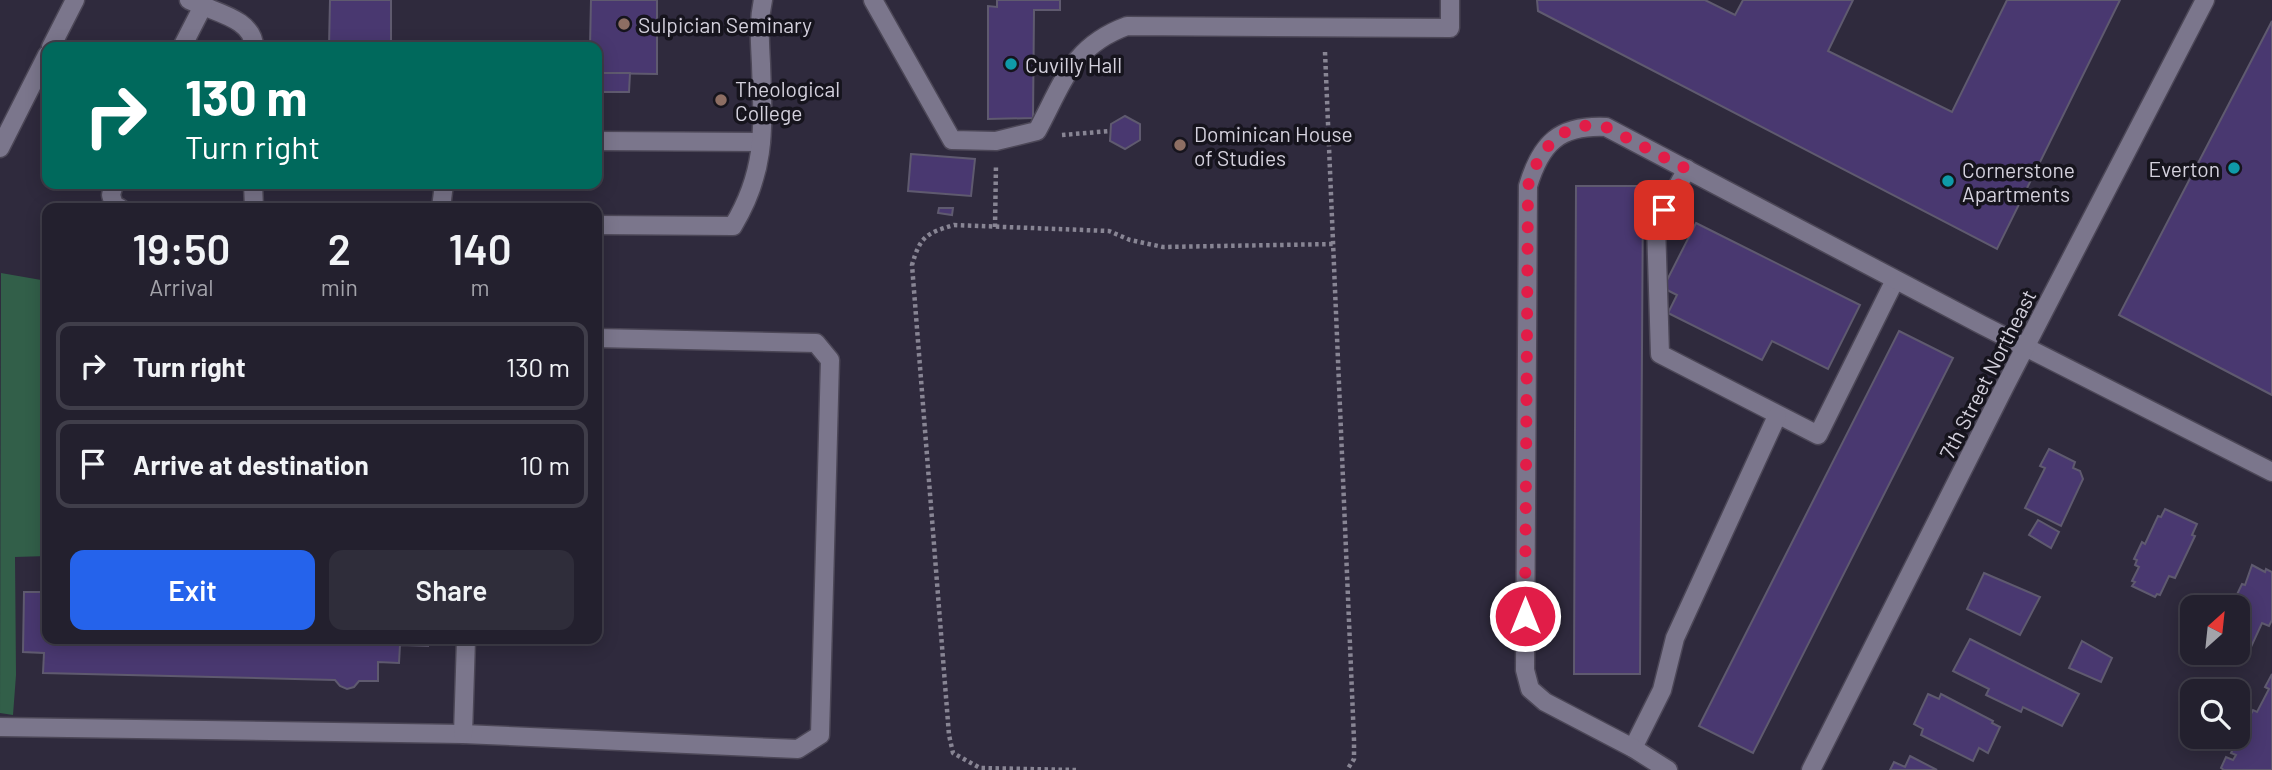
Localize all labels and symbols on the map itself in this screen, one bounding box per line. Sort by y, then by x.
place label: Sulpician Seminary [638,12,812,37]
marker: Sulpician Seminary [616,16,632,32]
place label: Cuvilly Hall [1025,52,1122,77]
marker: Cuvilly Hall [1003,56,1019,72]
place label: Theological College [735,76,840,125]
marker: Theological College [713,92,729,108]
place label: Dominican House of Studies [1194,121,1353,170]
marker: Dominican House of Studies [1172,137,1188,153]
place label: Everton [2148,156,2220,181]
place label: Cornerstone Apartments [1962,157,2075,206]
marker: Everton [2226,160,2242,176]
marker: Cornerstone Apartments [1940,173,1956,189]
pin [1634,180,1694,240]
street label: 7th Street Northeast [1934,285,2040,463]
position arrow [1488,579,1562,653]
north arrow [2180,595,2250,665]

